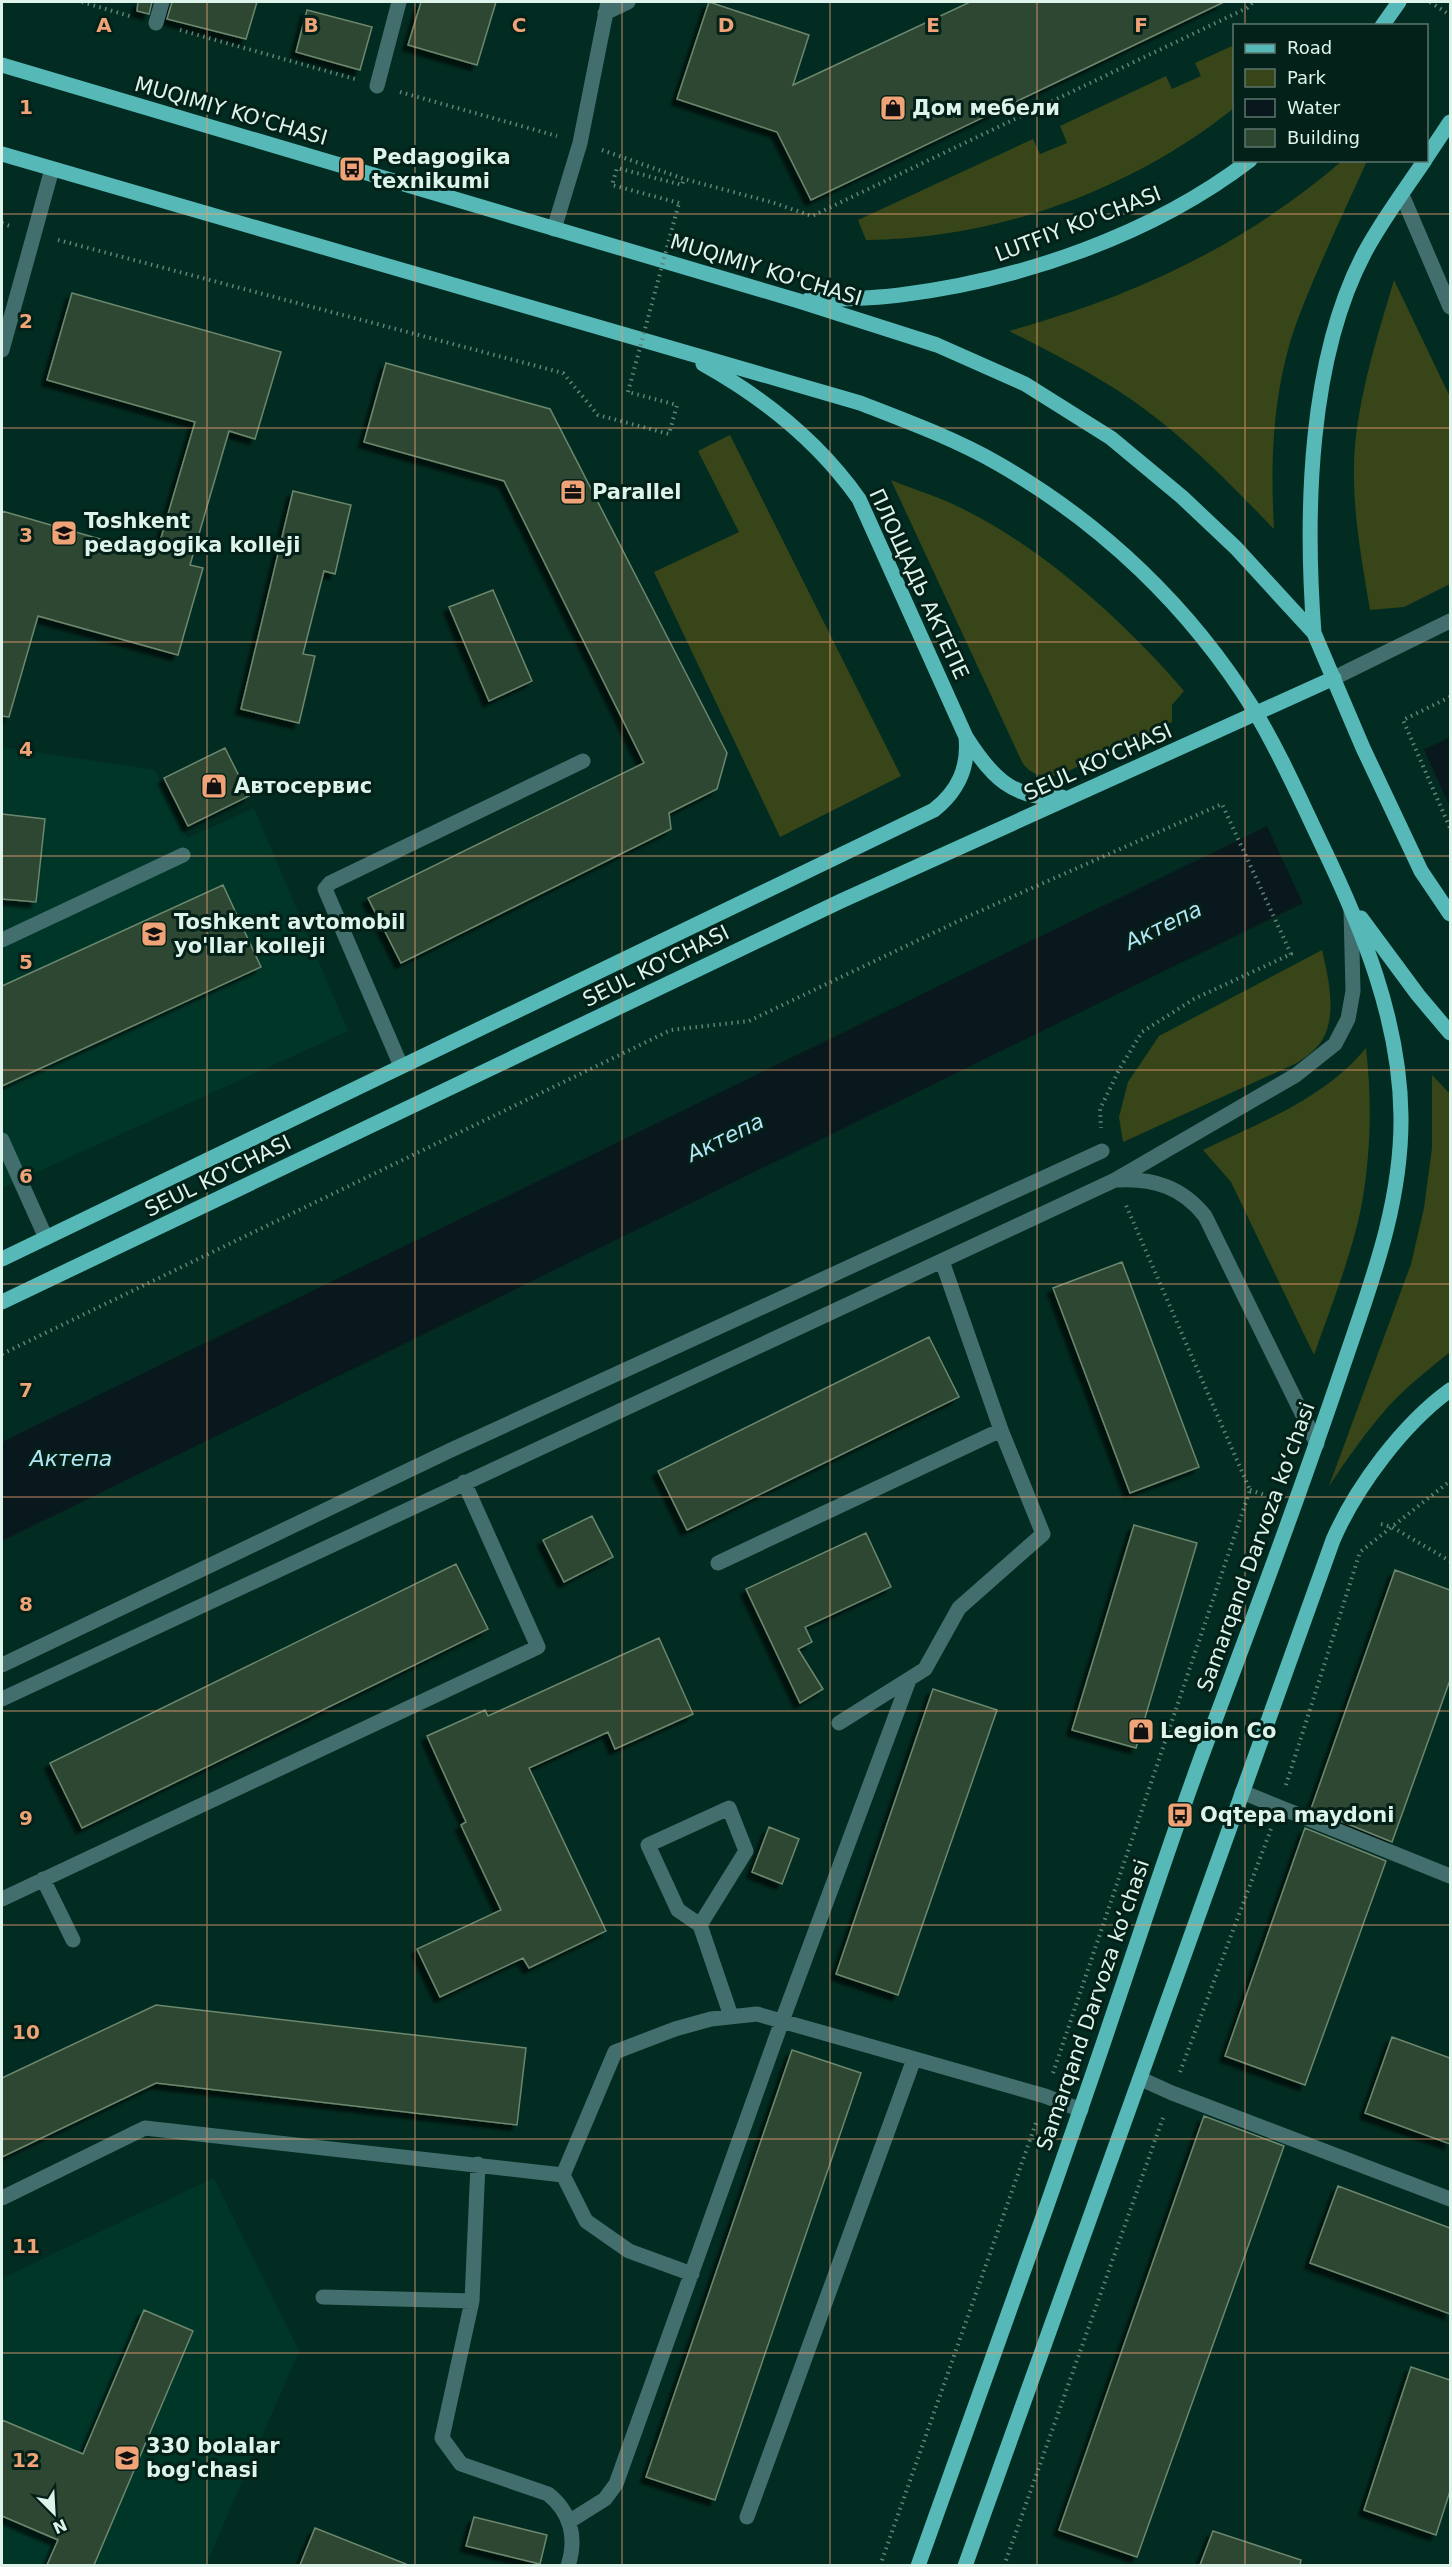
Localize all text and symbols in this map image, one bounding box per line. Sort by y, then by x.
text: A [96,13,112,37]
text: B [303,13,319,37]
text: C [512,13,526,37]
text: D [718,13,734,37]
text: E [926,13,940,37]
text: F [1134,13,1148,37]
legend [1233,24,1428,162]
text: Road [1287,37,1332,58]
text: Park [1287,67,1326,88]
street label: MUQIMIY KO'CHASI [132,72,330,150]
shop icon: Дом мебели [878,93,908,123]
text: 1 [19,95,33,119]
place label: Дом мебели [912,96,1060,120]
text: Water [1287,97,1341,118]
text: Building [1287,127,1360,148]
place label: Pedagogika texnikumi [372,145,511,193]
bus stop icon: Pedagogika texnikumi [337,154,367,184]
street label: LUTFIY KO'CHASI [992,181,1164,267]
street label: MUQIMIY KO'CHASI [667,229,865,311]
text: 2 [19,309,33,333]
office icon: Parallel [558,477,588,507]
place label: Parallel [592,480,681,504]
street label: ПЛОЩАДЬ АКТЕПЕ [864,485,974,683]
place label: Toshkent pedagogika kolleji [84,509,300,557]
school or university icon: Toshkent pedagogika kolleji [49,518,79,548]
text: 3 [19,523,33,547]
street label: SEUL KO'CHASI [1020,719,1176,805]
text: 4 [19,737,33,761]
shop icon: Автосервис [199,771,229,801]
place label: Автосервис [234,774,372,798]
water label: Актепа [1119,896,1206,956]
place label: Toshkent avtomobil yo'llar kolleji [174,910,405,958]
school or university icon: Toshkent avtomobil yo'llar kolleji [139,919,169,949]
street label: SEUL KO'CHASI [579,920,733,1012]
text: 5 [19,950,33,974]
water label: Актепа [681,1108,768,1168]
street label: SEUL KO'CHASI [141,1130,295,1222]
text: 6 [19,1164,33,1188]
text: 7 [19,1378,33,1402]
street label: Samarqand Darvoza koʻchasi [1192,1399,1320,1695]
water label: Актепа [28,1446,112,1471]
text: 8 [19,1592,33,1616]
shop icon: Legion Co [1126,1716,1156,1746]
place label: Legion Co [1160,1719,1276,1743]
bus stop icon: Oqtepa maydoni [1165,1800,1195,1830]
place label: Oqtepa maydoni [1200,1803,1394,1827]
text: 9 [19,1806,33,1830]
street label: Samarqand Darvoza koʻchasi [1032,1856,1154,2154]
text: 10 [12,2020,40,2044]
text: 11 [12,2234,40,2258]
place label: 330 bolalar bog'chasi [146,2434,280,2482]
school or university icon: 330 bolalar bog'chasi [112,2443,142,2473]
text: 12 [12,2448,40,2472]
north arrow [24,2483,84,2543]
text: N [50,2515,70,2538]

